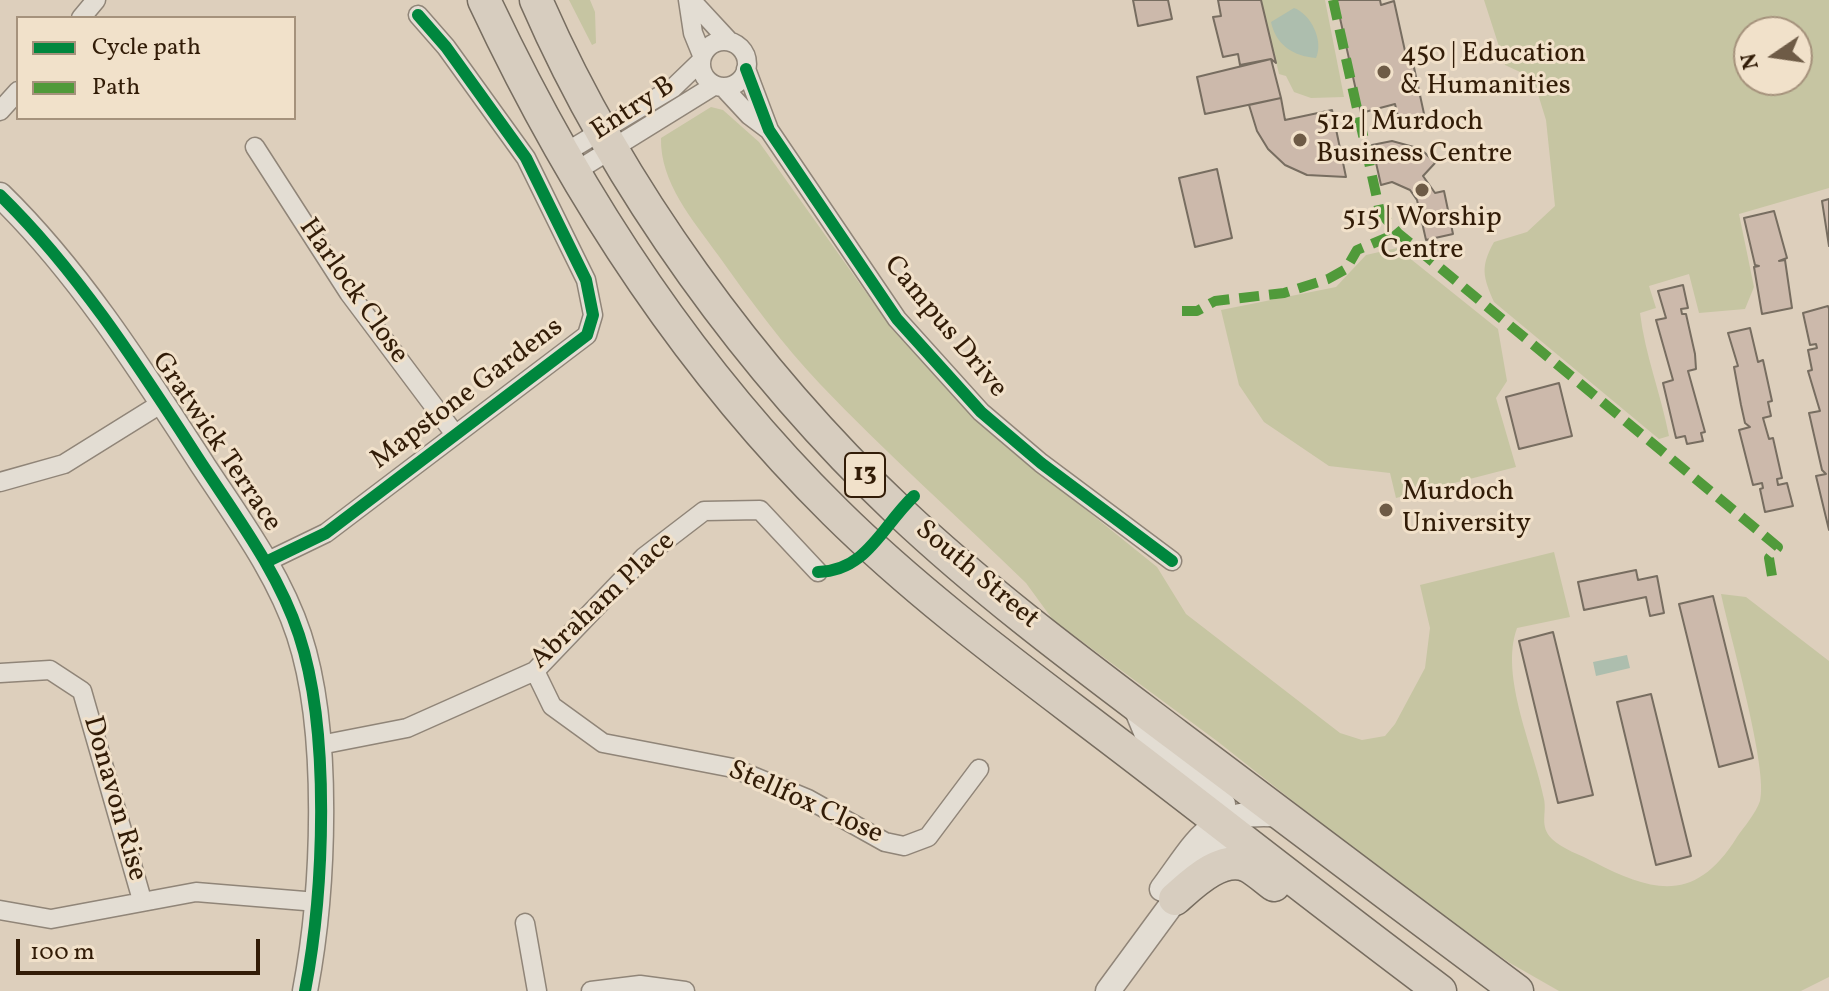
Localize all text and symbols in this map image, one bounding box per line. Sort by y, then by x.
legend [16,16,296,120]
north arrow [1733,16,1813,96]
text: Cycle path [92,31,201,65]
place label: 450 | Education & Humanities [1400,39,1586,105]
text: N [1734,50,1768,72]
marker: 450 | Education & Humanities [1375,63,1393,81]
text: Path [92,71,140,105]
street label: Entry B [586,71,682,149]
place label: 512 | Murdoch Business Centre [1316,107,1512,173]
marker: 512 | Murdoch Business Centre [1291,131,1309,149]
marker: 515 | Worship Centre [1413,181,1431,199]
place label: 515 | Worship Centre [1342,203,1502,269]
street label: Harlock Close [290,213,414,371]
street label: Campus Drive [875,250,1013,406]
street label: Mapstone Gardens [365,312,571,478]
street label: Gratwick Terrace [143,347,287,539]
road number: 13 [845,453,885,497]
place label: Murdoch University [1402,477,1531,543]
marker: Murdoch University [1377,501,1395,519]
street label: South Street [907,514,1045,638]
street label: Abraham Place [524,526,684,678]
street label: Donavon Rise [73,713,153,885]
street label: Stellfox Close [722,755,888,853]
scale bar [20,923,264,973]
text: 100 m [30,936,95,970]

